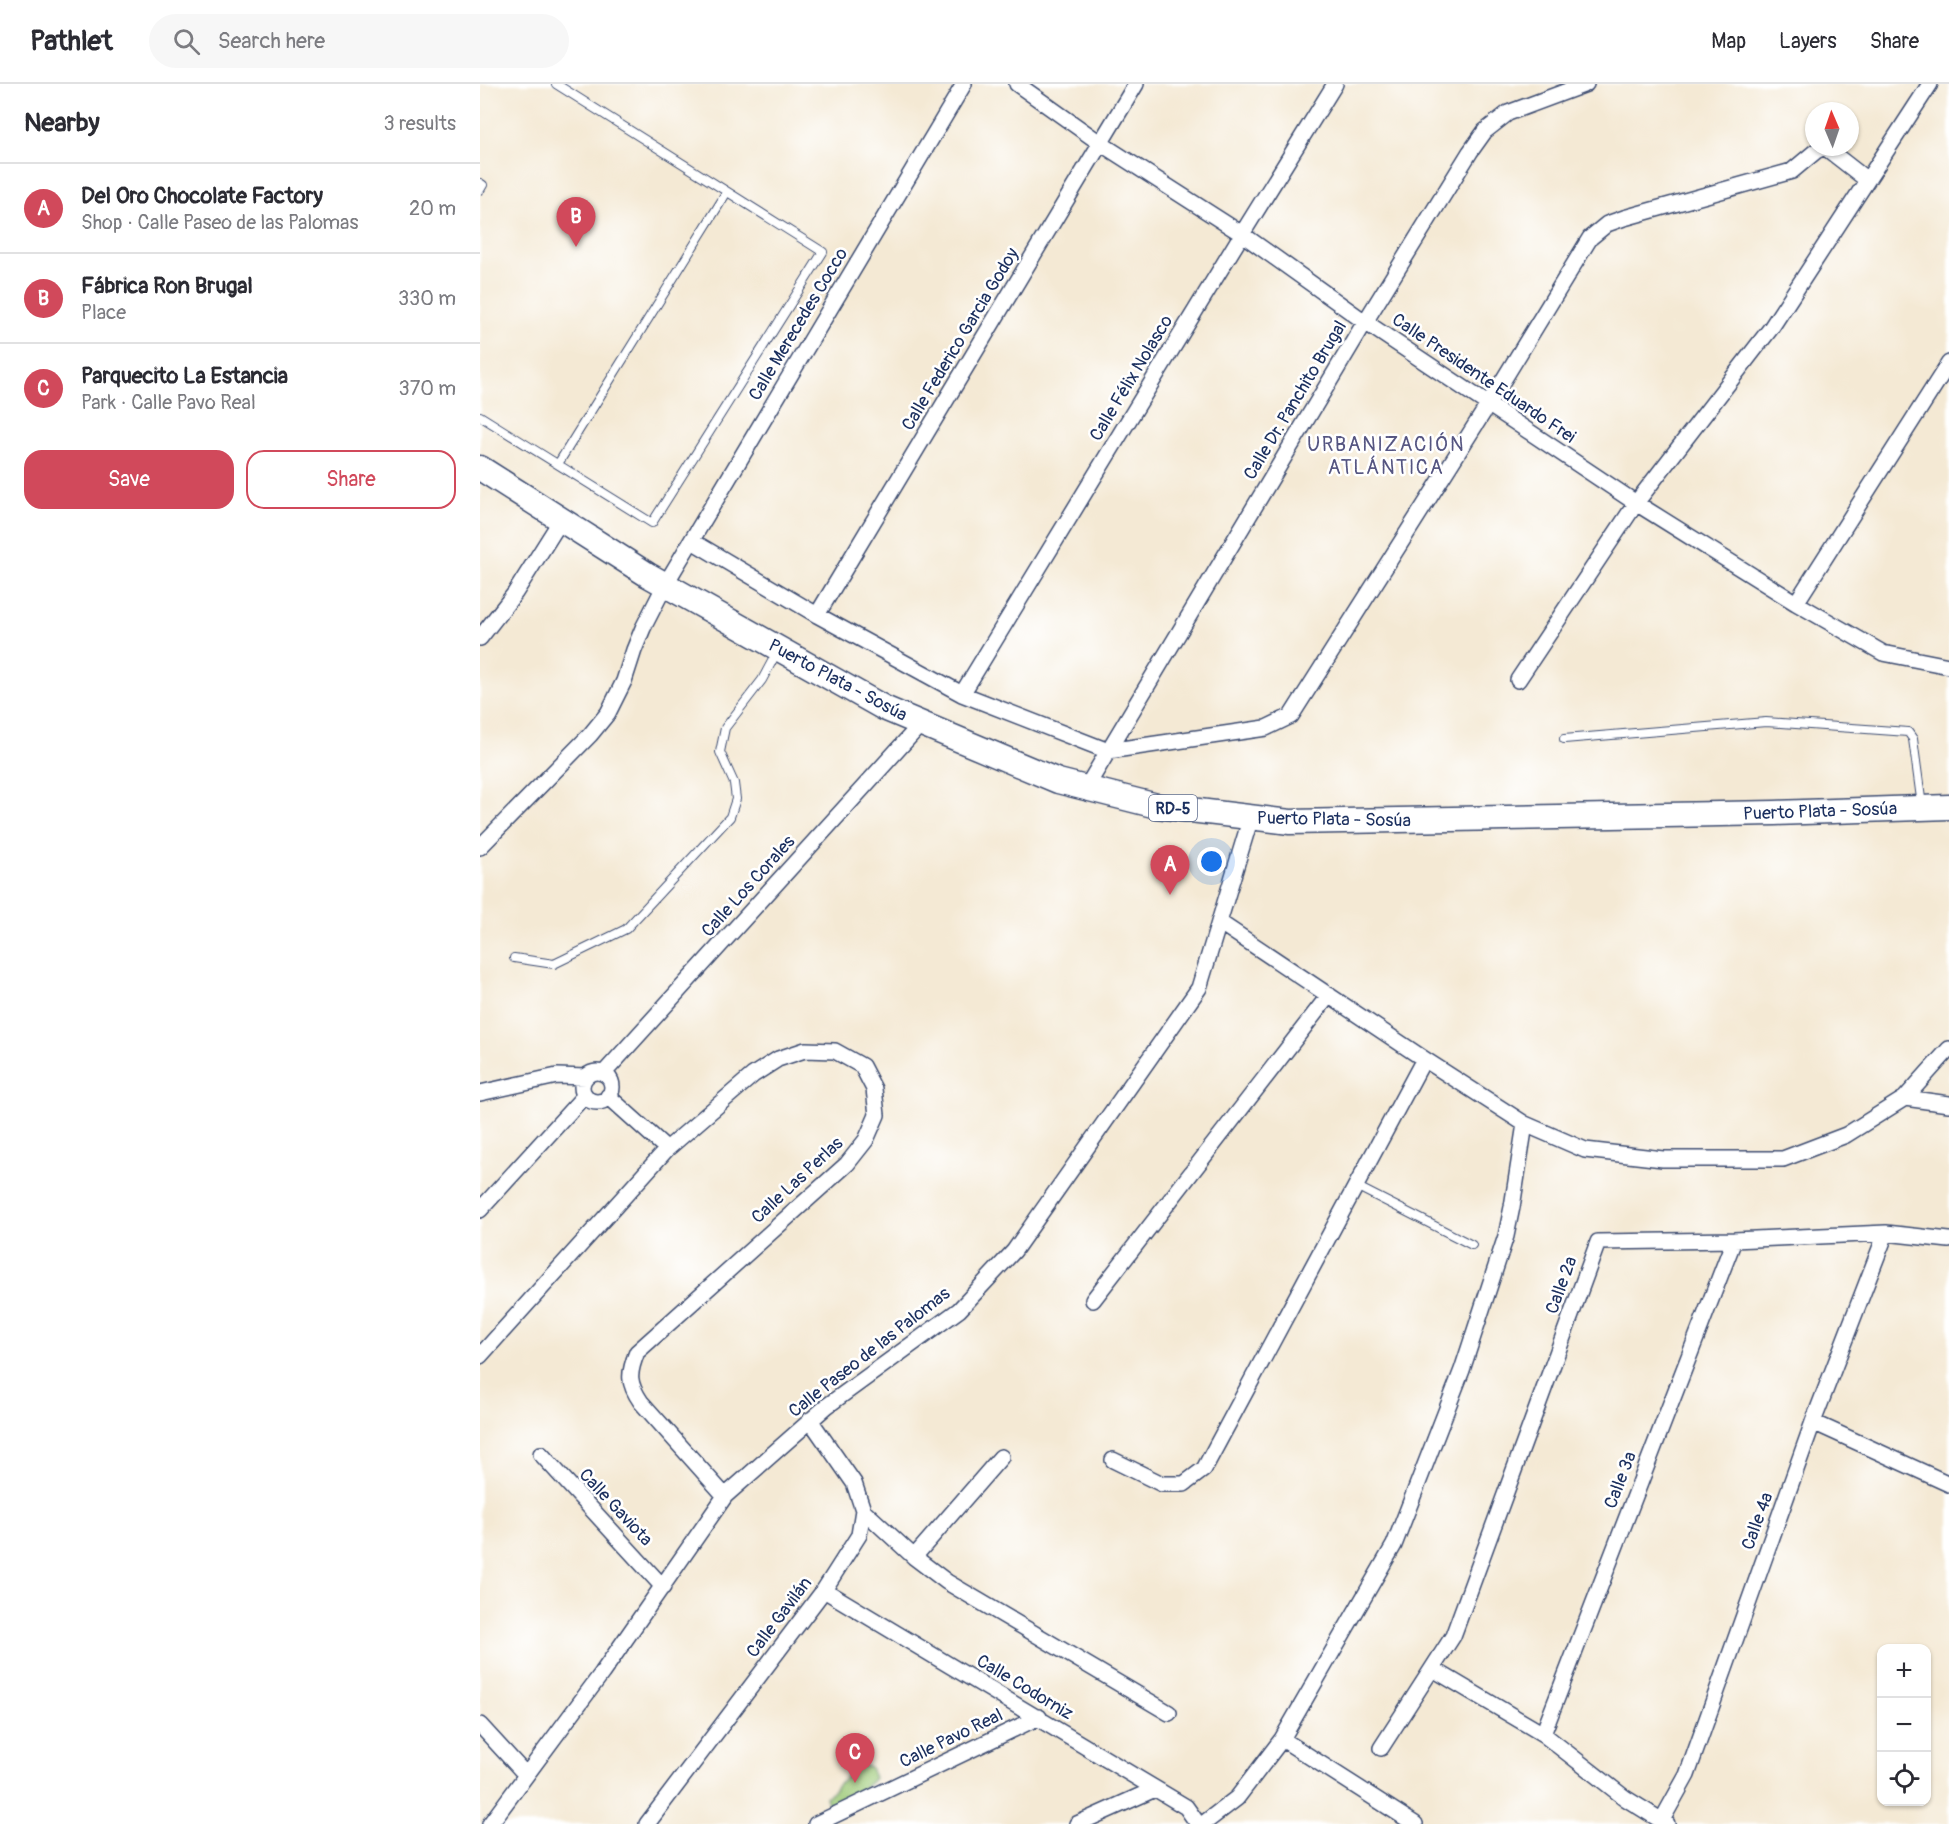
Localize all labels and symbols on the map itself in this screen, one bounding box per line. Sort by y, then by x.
north arrow [1805,102,1859,156]
pin: B [556,198,596,247]
street label: Calle Merecedes Cocco [744,243,853,405]
street label: Calle Federico Garcia Godoy [897,243,1024,435]
street label: Calle Presidente Eduardo Frei [1387,308,1580,449]
street label: Calle Félix Nolasco [1085,311,1178,445]
street label: Calle Dr. Panchito Brugal [1239,316,1352,484]
district label: URBANIZACIÓN ATLÁNTICA [1307,432,1465,480]
street label: Puerto Plata - Sosúa [764,634,911,727]
road number: RD-5 [1149,795,1197,821]
street label: Puerto Plata - Sosúa [1743,797,1897,826]
street label: Puerto Plata - Sosúa [1257,807,1411,832]
street label: Calle Los Corales [697,831,800,942]
pin: A [1150,846,1190,895]
your location [1197,847,1226,876]
street label: Calle Las Perlas [747,1132,848,1229]
street label: Calle 2ª [1541,1253,1582,1317]
street label: Calle Paseo de las Palomas [784,1282,955,1423]
street label: Calle 3ª [1599,1448,1642,1512]
street label: Calle Gaviota [574,1464,657,1551]
street label: Calle 4ª [1736,1489,1778,1553]
street label: Calle Gavilán [742,1572,817,1662]
street label: Calle Codorniz [972,1650,1077,1725]
street label: Calle Pavo Real [896,1704,1007,1773]
pin: C [836,1734,874,1783]

